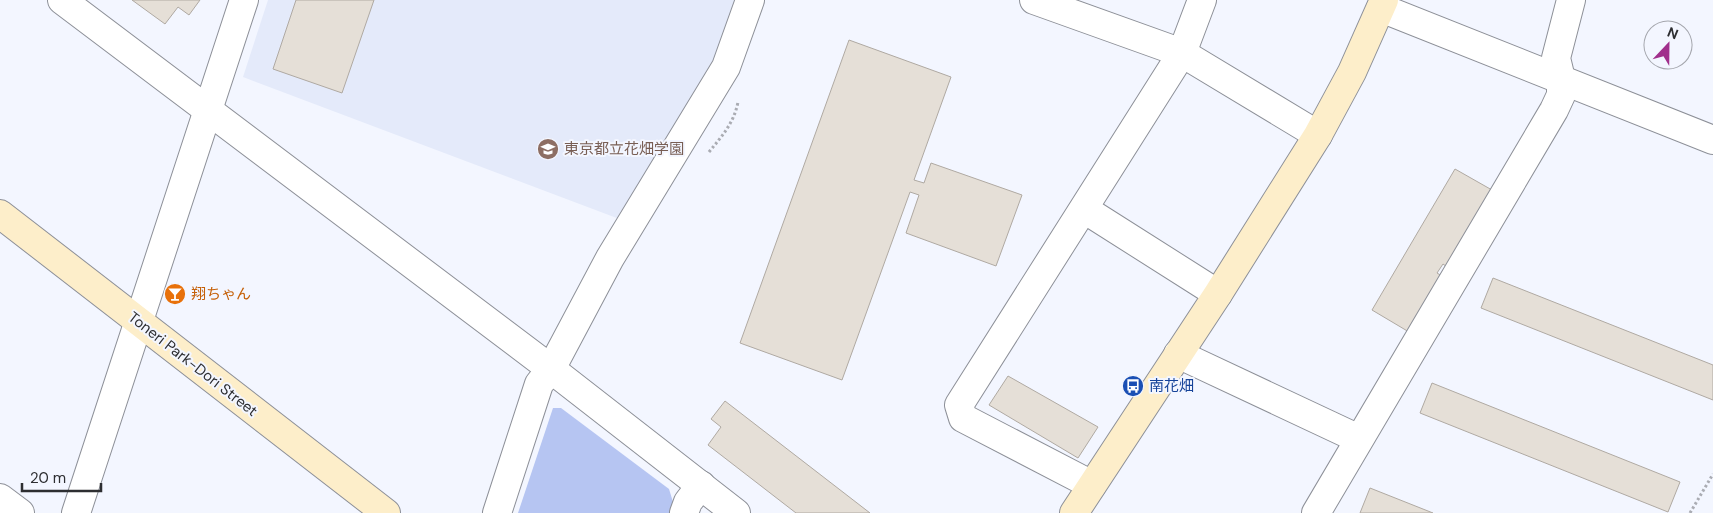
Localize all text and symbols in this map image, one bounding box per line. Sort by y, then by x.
north arrow [1643,20,1693,70]
text: N [1665,23,1681,43]
school or university icon: 東京都立花畑学園 [536,137,560,161]
place label: 東京都立花畑学園 [564,139,684,159]
bar icon: 翔ちゃん [163,282,187,306]
place label: 翔ちゃん [191,284,251,304]
street label: Toneri Park-Dori Street [124,307,262,421]
bus stop icon: 南花畑 [1121,374,1145,398]
place label: 南花畑 [1149,376,1194,396]
scale bar [22,460,101,492]
text: 20 m [30,468,66,488]

